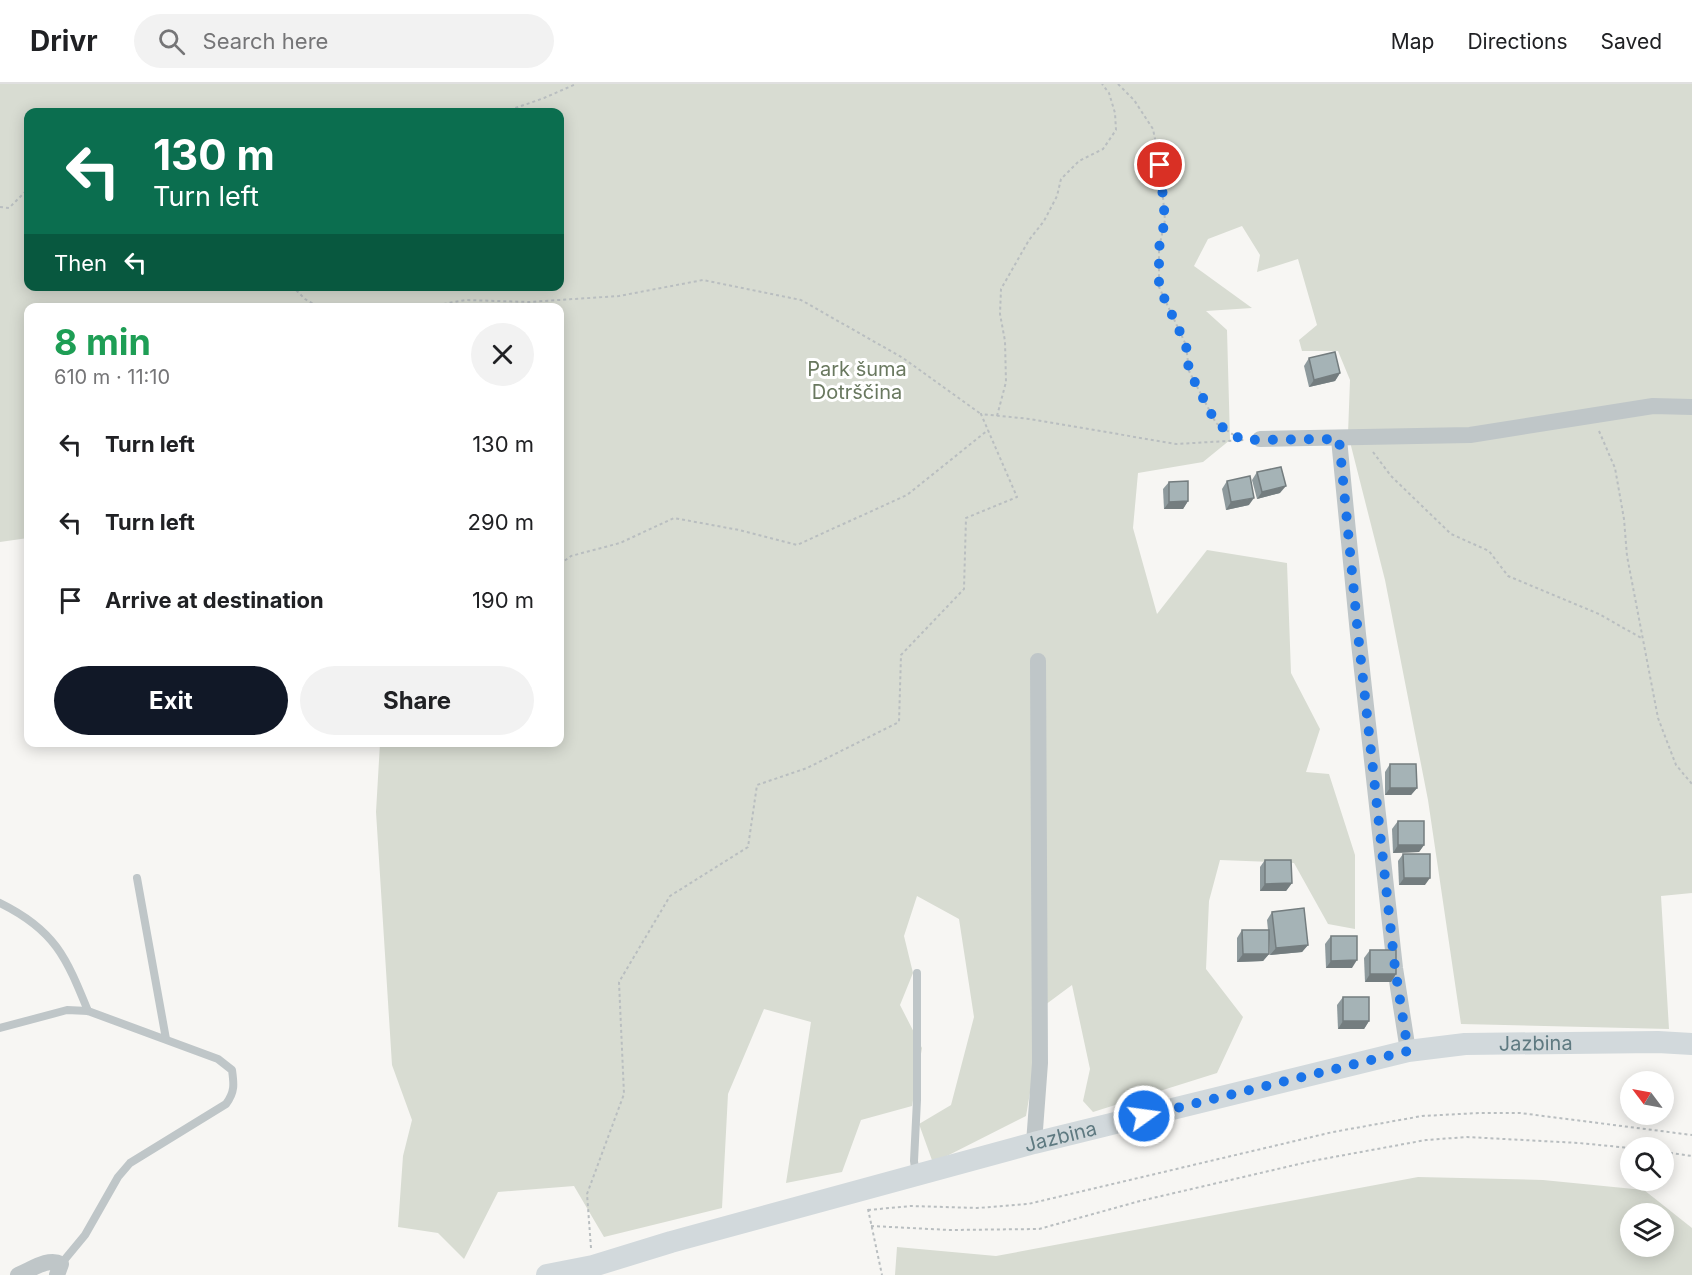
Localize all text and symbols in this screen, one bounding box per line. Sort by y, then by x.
search box [134,14,554,68]
text: Drivr [30,24,98,58]
icon: search [155,25,188,58]
text: Search here [203,28,328,54]
text: Map [1391,29,1434,54]
text: Directions [1467,29,1568,54]
text: Saved [1601,29,1662,54]
text: 130 m [153,129,275,180]
icon: left [54,132,132,210]
pin [1134,139,1185,190]
icon: arrive [1143,148,1176,181]
text: Turn left [153,180,259,213]
icon: left [119,246,152,279]
text: Then [54,250,107,276]
text: 8 min [54,320,151,364]
button: close [471,323,534,386]
park label: Park šuma Dotrščina [807,357,907,404]
text: 610 m · 11:10 [54,365,170,389]
icon: left [54,428,87,461]
text: Turn left [105,431,195,457]
text: 130 m [472,431,534,457]
icon: left [54,506,87,539]
text: Turn left [105,509,195,535]
text: 290 m [468,509,534,535]
icon: arrive [54,584,87,617]
text: Arrive at destination [105,587,324,613]
text: 190 m [472,587,534,613]
button: Exit [54,666,288,735]
button: Share [300,666,534,735]
street label: Jazbina [1499,1031,1573,1056]
north arrow [1620,1071,1674,1125]
map controls [1620,1071,1674,1257]
position arrow [1112,1084,1176,1148]
street label: Jazbina [1022,1116,1099,1157]
button: search [1620,1137,1674,1191]
button: layers [1620,1203,1674,1257]

